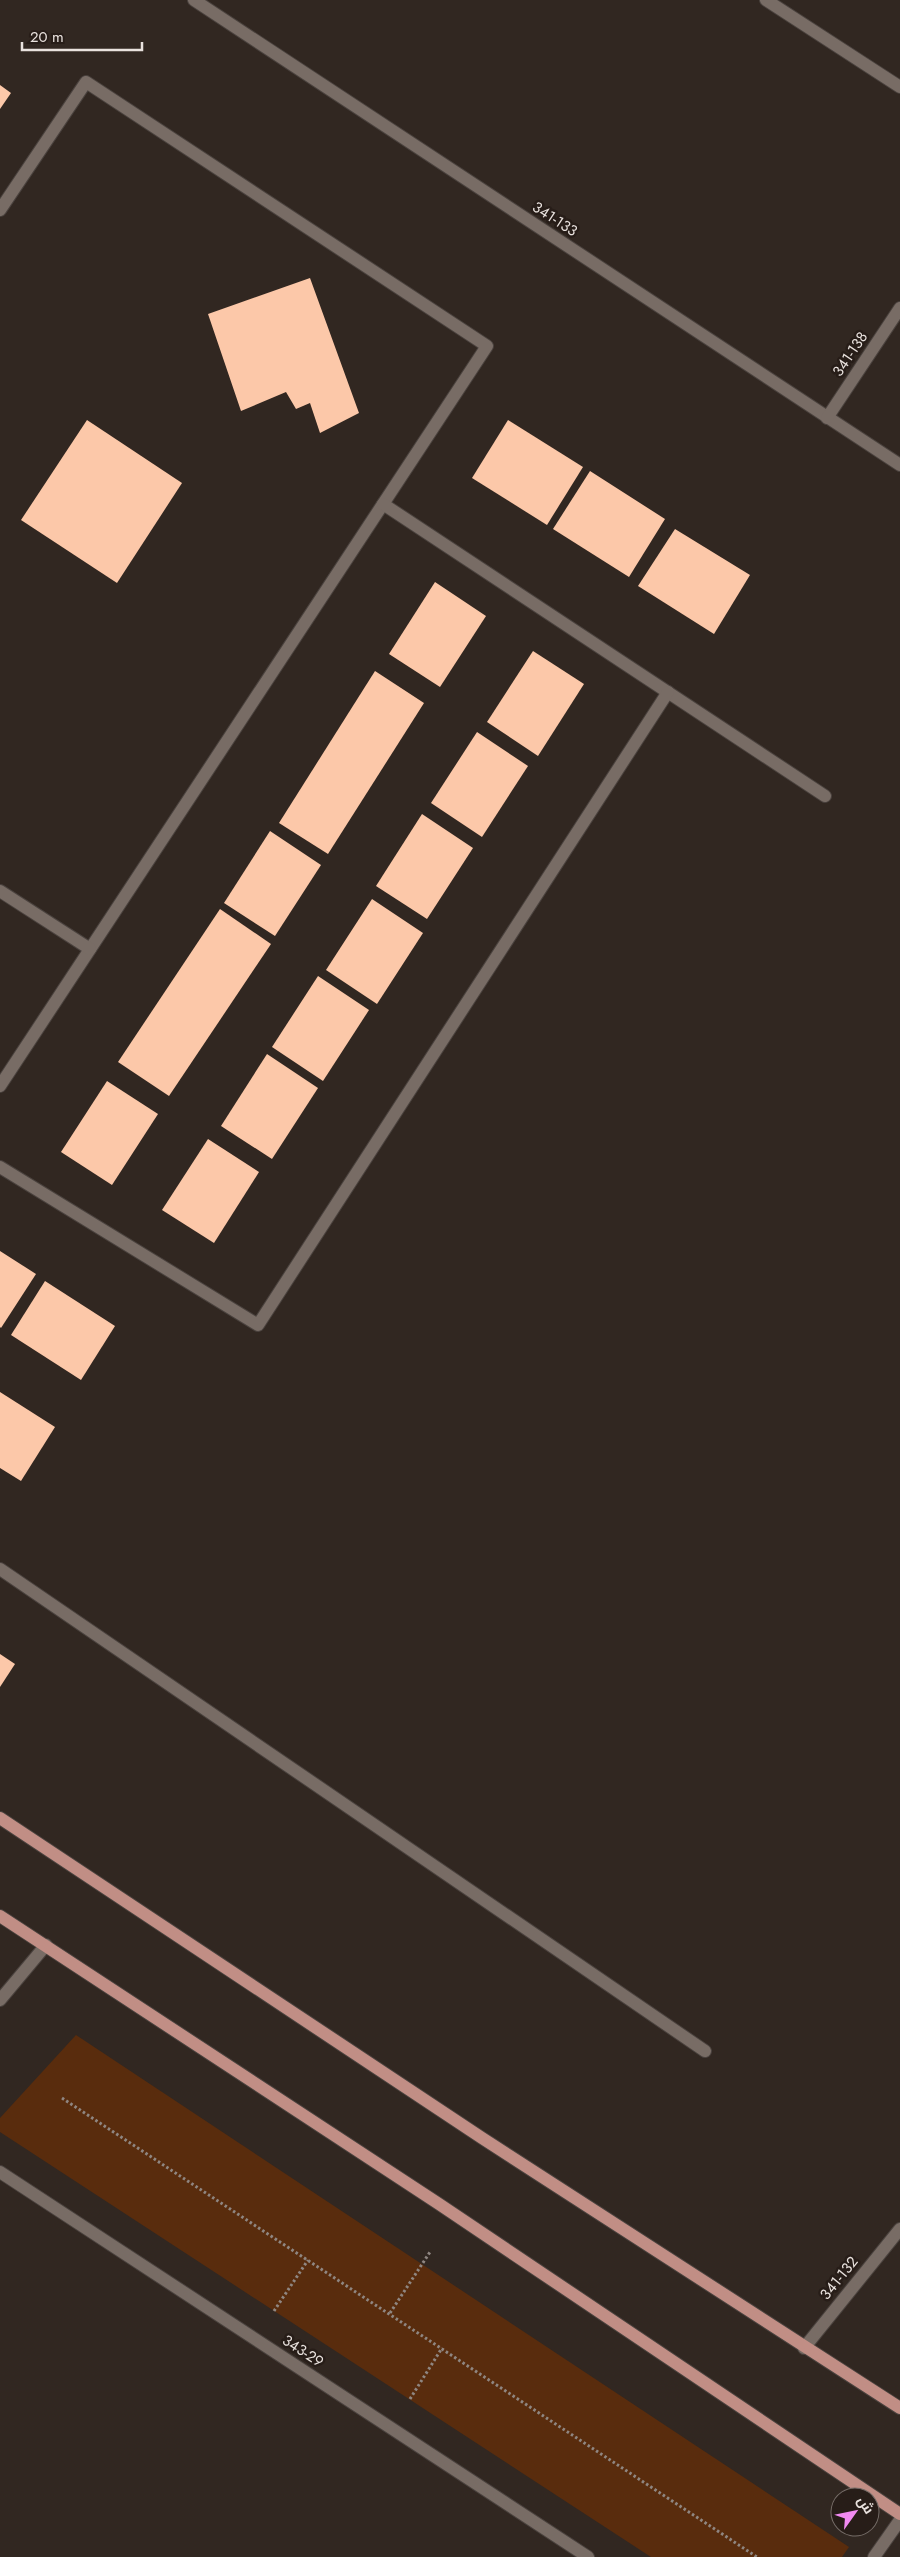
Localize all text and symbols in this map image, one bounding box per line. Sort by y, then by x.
scale bar [22,20,142,52]
text: 20 m [30,26,64,48]
street label: 341-133 [528,196,582,242]
street label: 341-138 [827,327,873,381]
street label: 341-132 [815,2252,863,2304]
street label: 343-29 [278,2329,328,2373]
north arrow [830,2487,880,2537]
text: ش [853,2492,879,2518]

